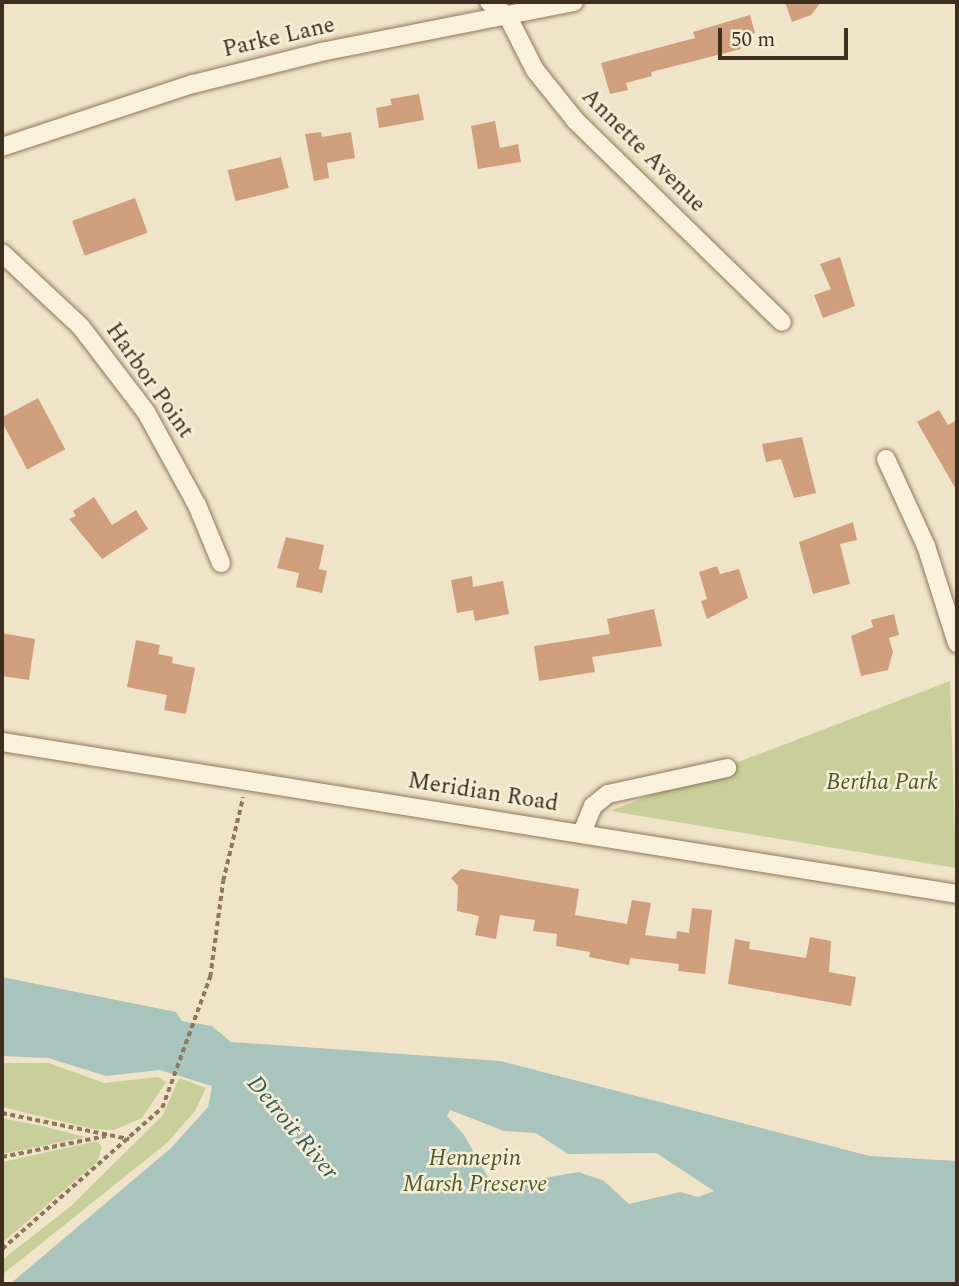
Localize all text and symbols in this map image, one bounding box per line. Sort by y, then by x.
street label: Parke Lane [220,12,338,64]
scale bar [721,14,850,58]
text: 50 m [731,24,775,56]
street label: Annette Avenue [575,83,711,219]
street label: Harbor Point [99,318,199,444]
street label: Meridian Road [406,767,560,819]
park label: Bertha Park [826,769,938,797]
water label: Detroit River [240,1070,344,1186]
park label: Hennepin Marsh Preserve [403,1145,547,1199]

